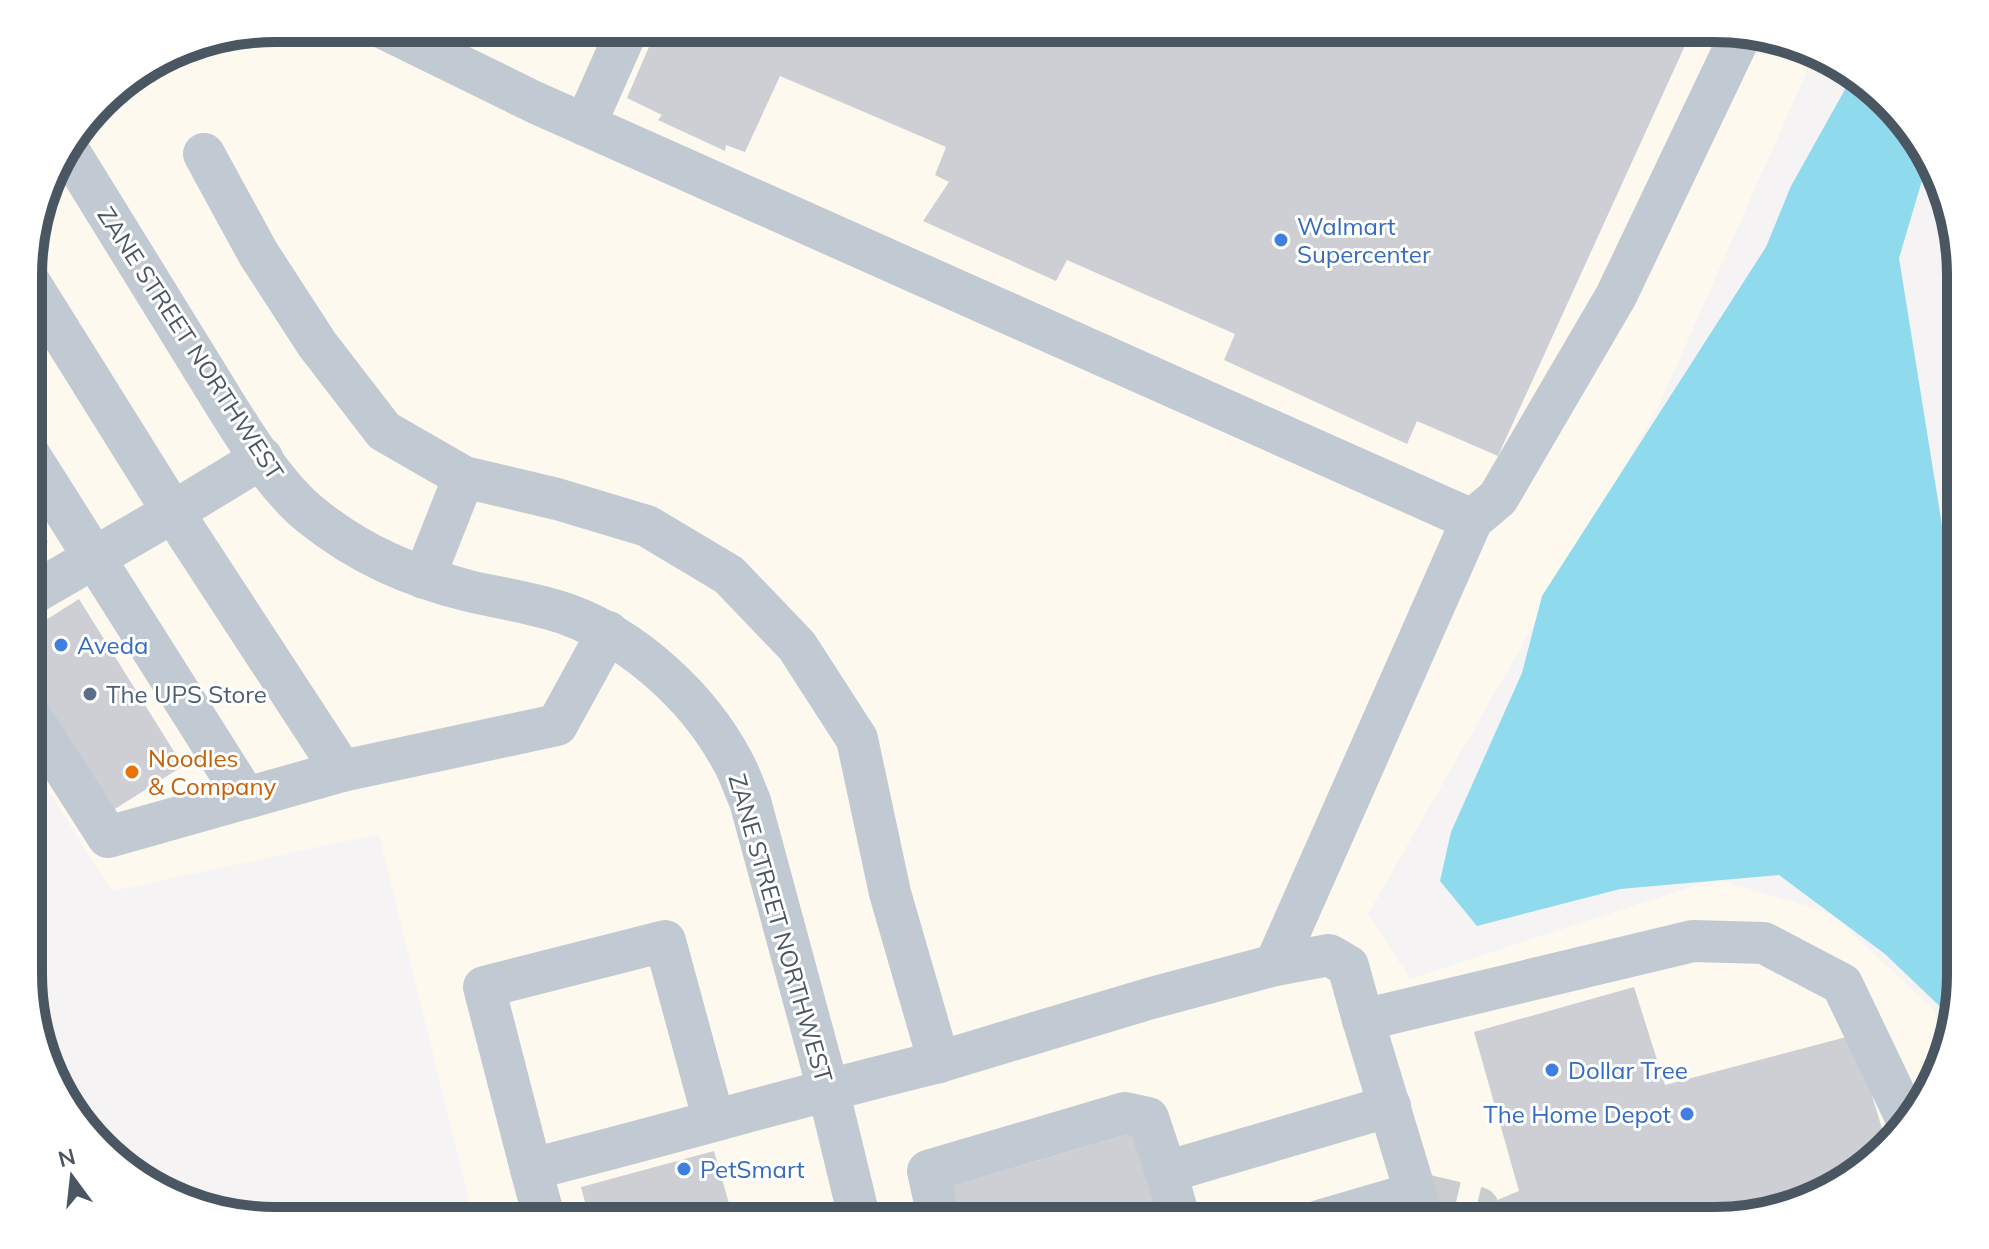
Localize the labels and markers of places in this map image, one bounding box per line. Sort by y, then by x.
place label: Walmart Supercenter [1297,211,1431,269]
marker: Walmart Supercenter [1272,231,1290,249]
place label: Aveda [77,630,148,660]
marker: Aveda [52,636,70,654]
place label: The UPS Store [106,679,267,709]
marker: The UPS Store [81,685,99,703]
place label: Noodles & Company [148,743,276,801]
marker: Noodles & Company [123,763,141,781]
place label: Dollar Tree [1568,1055,1688,1085]
marker: Dollar Tree [1543,1061,1561,1079]
place label: The Home Depot [1483,1099,1671,1129]
marker: The Home Depot [1678,1105,1696,1123]
place label: PetSmart [700,1154,805,1184]
marker: PetSmart [675,1160,693,1178]

